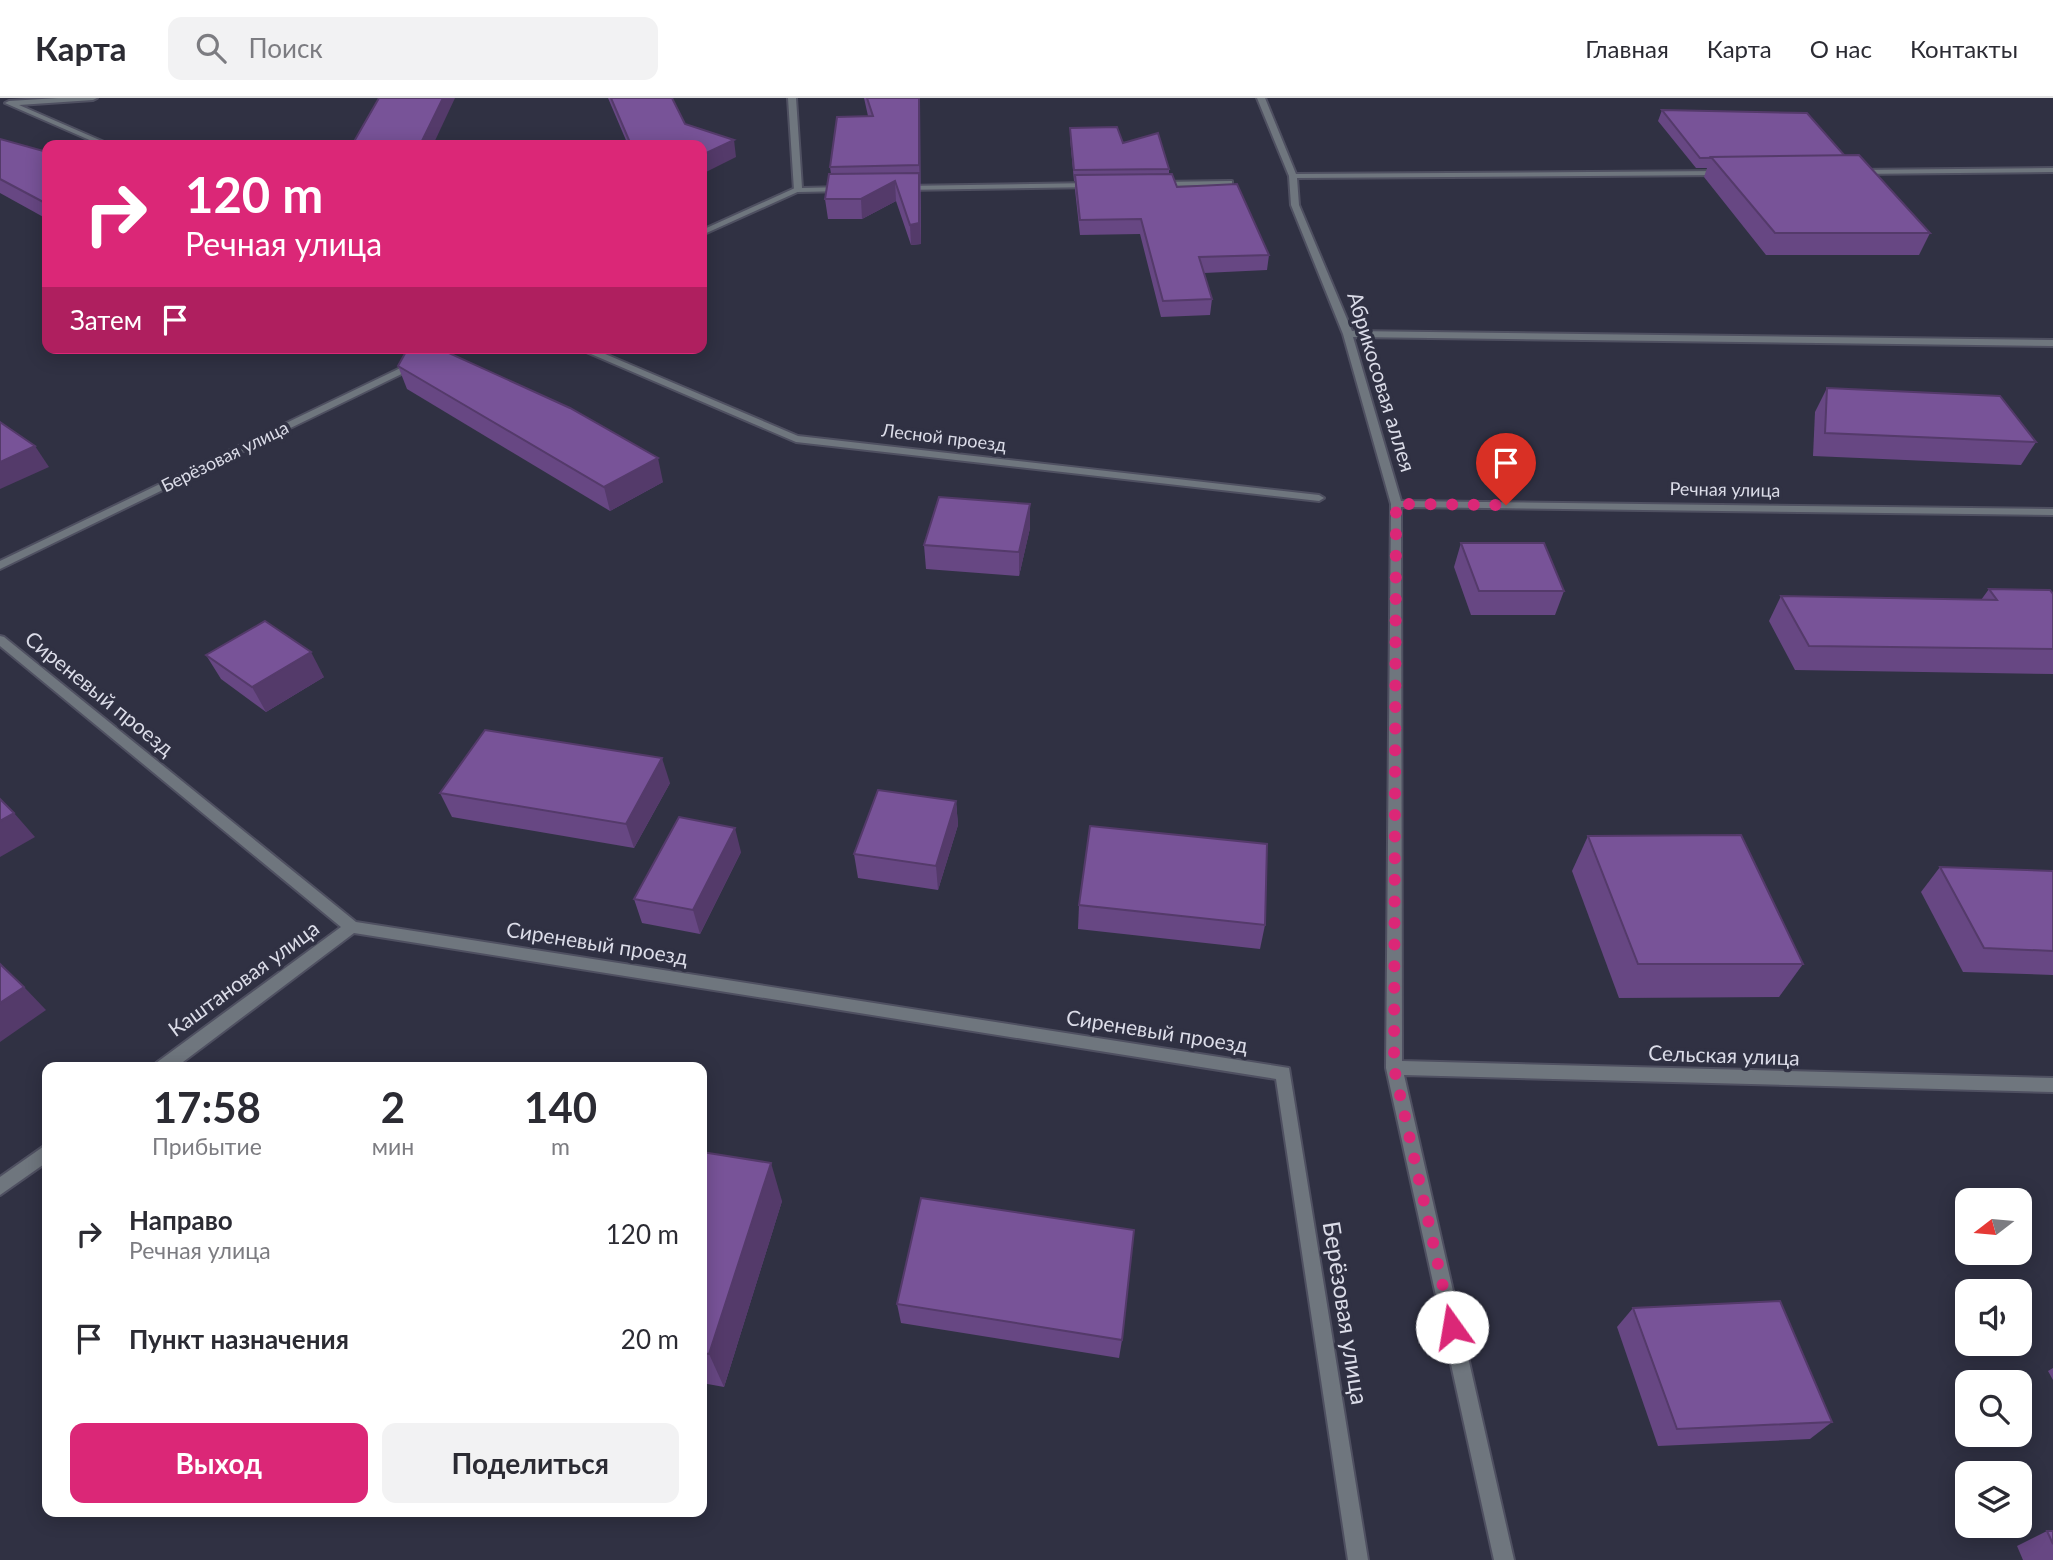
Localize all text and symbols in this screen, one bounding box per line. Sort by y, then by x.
search box [168,17,658,80]
text: Карта [35,28,126,68]
icon: search [192,29,230,67]
text: Поиск [248,32,323,64]
text: Главная [1585,34,1669,63]
text: Карта [1707,34,1772,63]
text: О нас [1810,34,1872,63]
text: Контакты [1910,34,2018,63]
text: 120 m [185,165,323,223]
icon: right [70,168,161,259]
text: Речная улица [185,224,382,263]
street label: Абрикосовая аллея [1343,288,1422,475]
icon: arrive [156,301,194,339]
text: Затем [70,304,142,336]
street label: Берёзовая улица [157,416,292,496]
street label: Лесной проезд [880,418,1008,456]
pin [1476,433,1536,505]
icon: arrive [1487,444,1525,482]
street label: Речная улица [1669,477,1781,501]
street label: Сиреневый проезд [21,625,179,760]
street label: Каштановая улица [163,915,323,1041]
street label: Сиреневый проезд [505,916,690,969]
street label: Сиреневый проезд [1065,1004,1250,1057]
street label: Сельская улица [1648,1039,1800,1070]
text: 17:58 [153,1082,261,1132]
text: 2 [381,1082,405,1132]
text: 140 [524,1082,597,1132]
text: Прибытие [152,1132,262,1160]
text: мин [372,1132,414,1160]
text: m [551,1132,570,1160]
north arrow [1955,1188,2032,1265]
map controls [1955,1188,2032,1538]
text: Направо [129,1204,233,1236]
icon: right [70,1215,108,1253]
text: 120 m [606,1218,679,1250]
street label: Берёзовая улица [1318,1219,1375,1407]
text: Речная улица [129,1236,271,1264]
button: sound [1955,1279,2032,1356]
position arrow [1415,1290,1489,1364]
icon: arrive [70,1320,108,1358]
text: Пункт назначения [129,1323,349,1355]
text: 20 m [621,1323,679,1355]
button: search [1955,1370,2032,1447]
button: Выход [70,1423,368,1503]
button: Поделиться [382,1423,679,1503]
button: layers [1955,1461,2032,1538]

